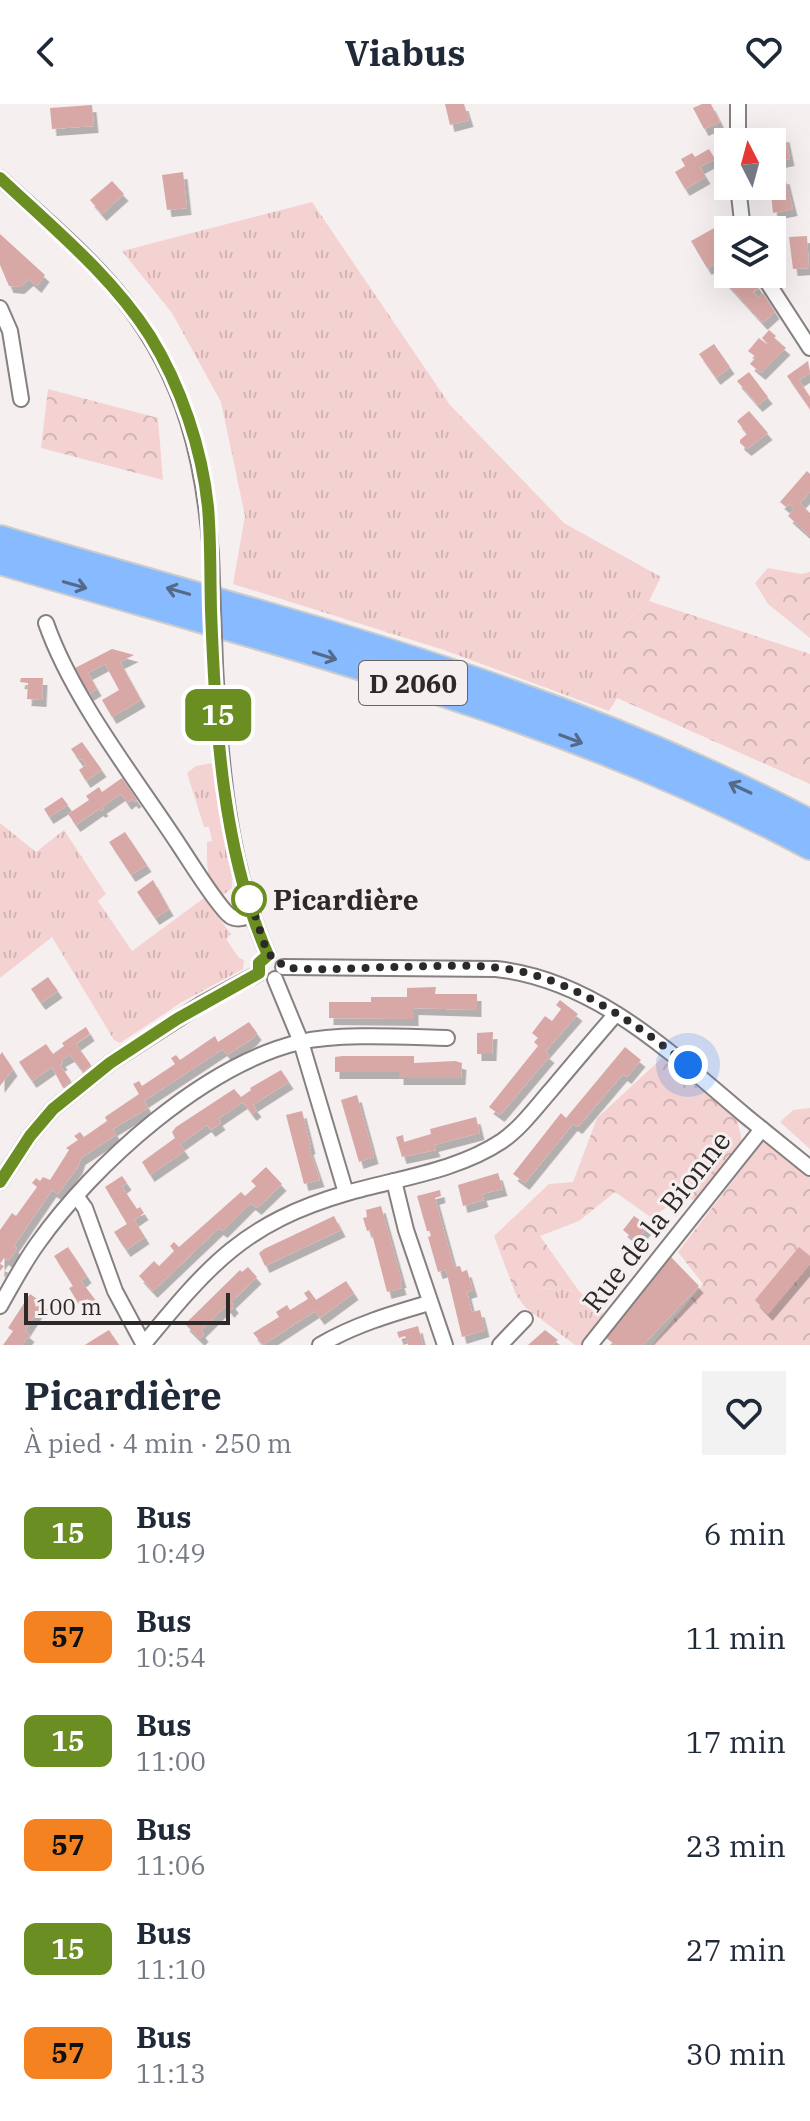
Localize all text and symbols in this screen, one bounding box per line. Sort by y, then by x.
text: Viabus [345,29,466,76]
icon: back [24,30,68,74]
icon: heart [742,30,786,74]
north arrow [714,128,786,200]
map controls [714,128,786,288]
button: layers [714,216,786,288]
one-way arrow [61,578,87,593]
one-way arrow [166,583,192,598]
one-way arrow [311,649,337,664]
road number: D 2060 [359,661,467,705]
line badge: 15 [182,689,254,741]
text: 15 [201,696,235,733]
one-way arrow [558,733,583,747]
one-way arrow [728,780,752,795]
place label: Picardière [273,881,419,918]
marker: Picardière [232,882,266,916]
your location [668,1045,708,1085]
street label: Rue de la Bionne [574,1123,738,1319]
scale bar [24,1289,230,1325]
text: 100 m [36,1292,102,1321]
text: Picardière [24,1371,222,1420]
button: heart [702,1371,786,1455]
text: À pied · 4 min · 250 m [24,1426,292,1460]
text: Bus [136,1497,191,1536]
text: 15 [51,1514,85,1551]
text: 6 min [704,1514,786,1553]
text: 10:49 [136,1536,206,1570]
text: Bus [136,1601,191,1640]
text: 57 [51,1618,85,1655]
text: 11 min [686,1618,786,1657]
text: 10:54 [136,1640,206,1674]
text: Bus [136,1705,191,1744]
text: 15 [51,1722,85,1759]
text: 17 min [686,1722,786,1761]
text: 11:00 [136,1744,206,1778]
text: Bus [136,1809,191,1848]
text: 57 [51,1826,85,1863]
text: 23 min [686,1826,786,1865]
text: 11:06 [136,1848,206,1882]
text: Bus [136,1913,191,1952]
text: 15 [51,1930,85,1967]
text: 27 min [686,1930,786,1969]
text: 11:10 [136,1952,206,1986]
text: Bus [136,2017,191,2056]
text: 57 [51,2034,85,2071]
text: 30 min [686,2034,786,2073]
text: 11:13 [136,2056,206,2090]

